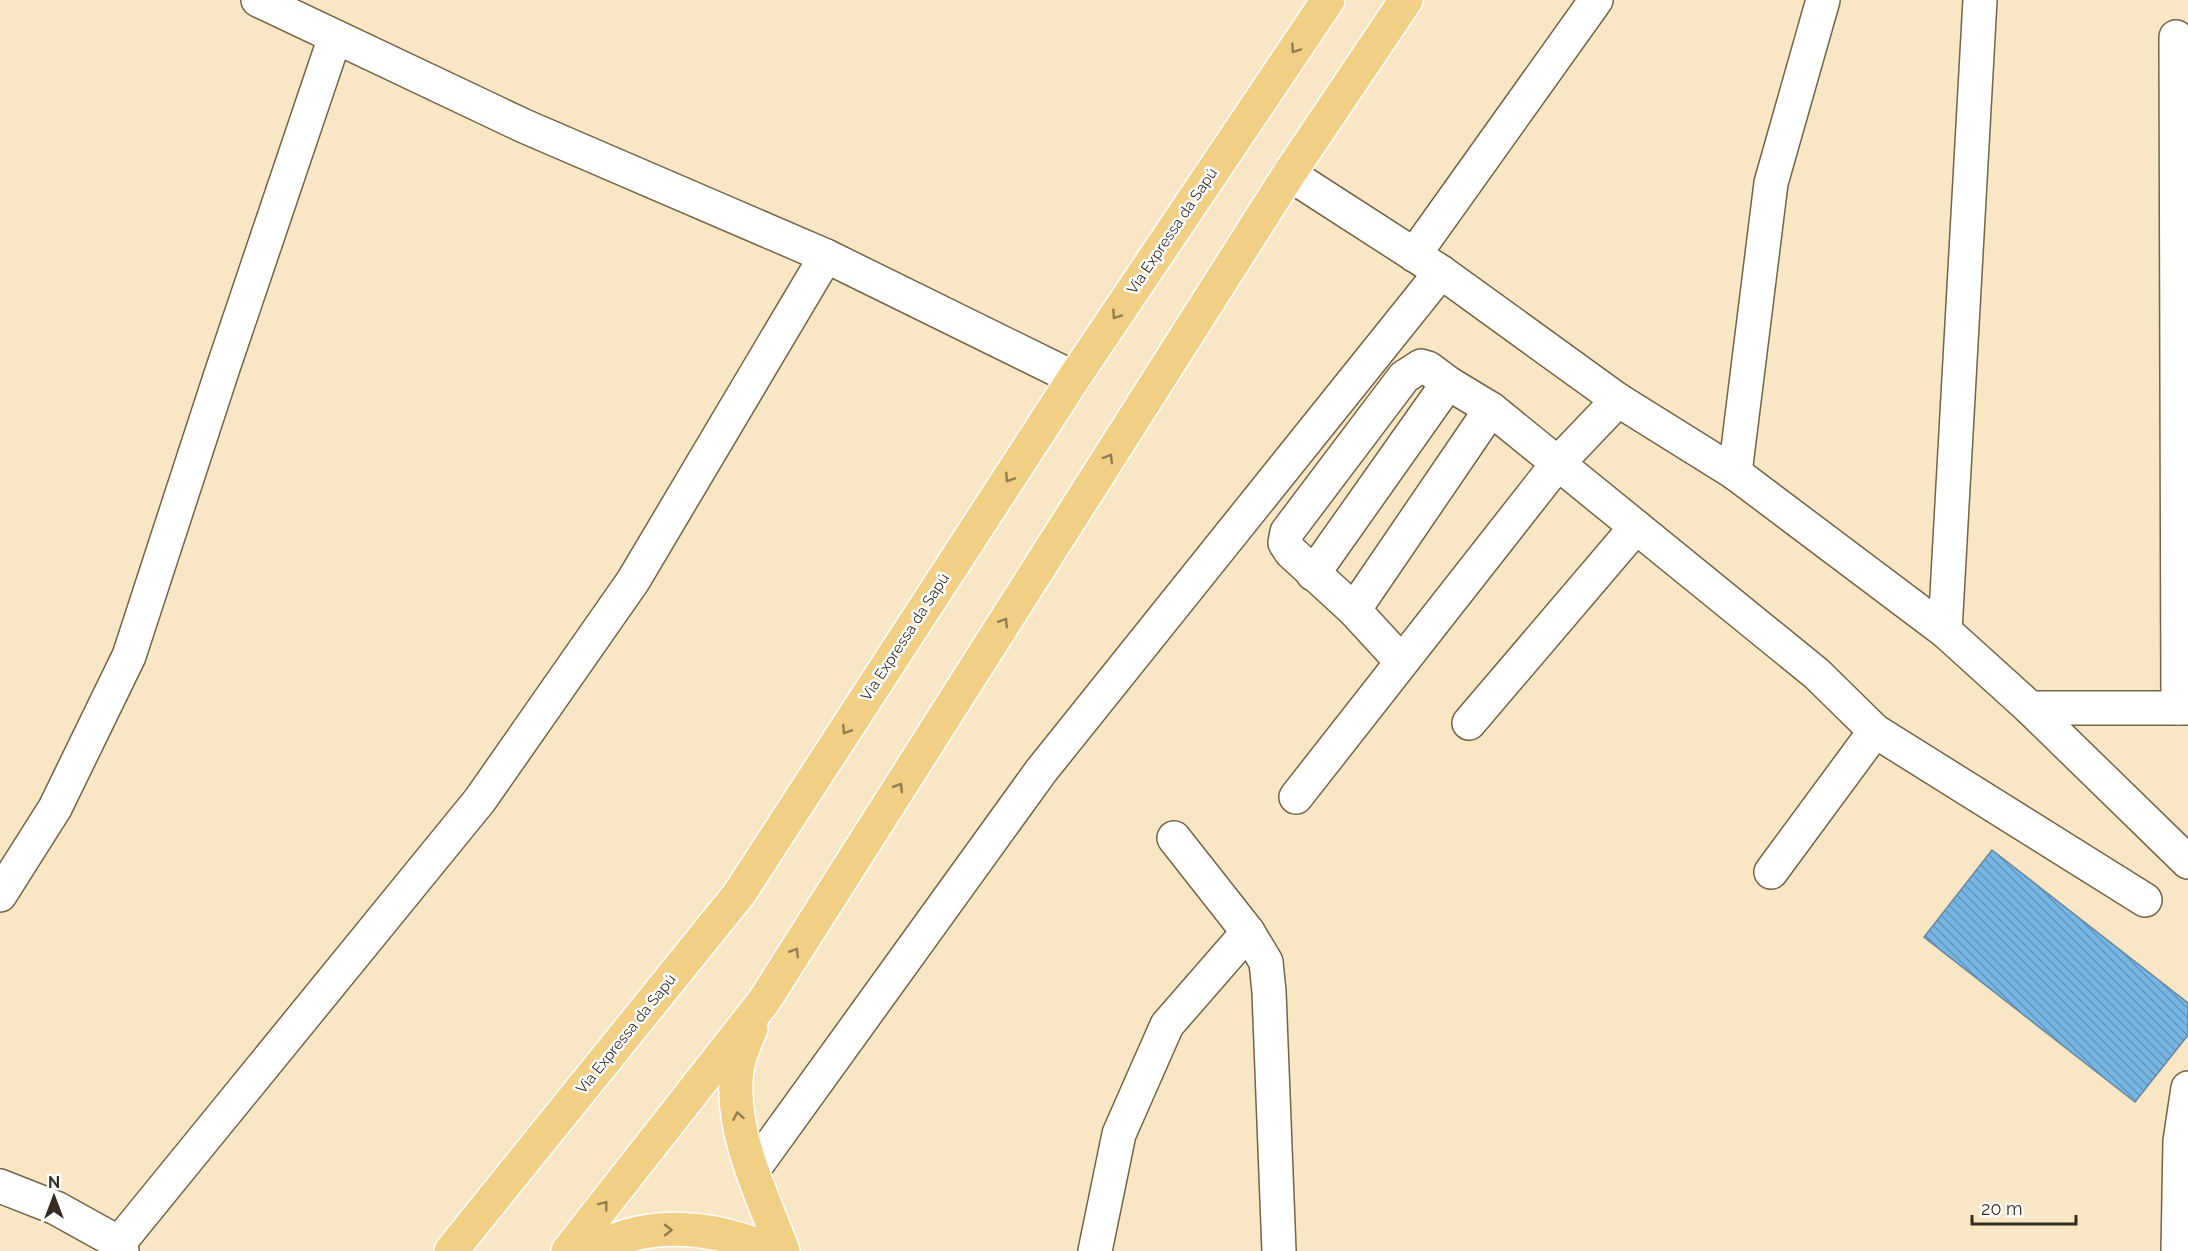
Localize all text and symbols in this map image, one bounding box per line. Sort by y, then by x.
one-way arrow [1291,42,1302,53]
street label: Via Expressa da Sapú [1123,164,1221,298]
one-way arrow [1112,308,1123,319]
one-way arrow [1101,454,1113,464]
one-way arrow [1005,471,1016,482]
street label: Via Expressa da Sapú [857,570,953,704]
one-way arrow [997,618,1008,629]
one-way arrow [841,724,853,734]
one-way arrow [892,783,904,793]
one-way arrow [788,947,799,958]
street label: Via Expressa da Sapú [572,971,680,1097]
one-way arrow [732,1111,745,1121]
north arrow [24,1167,84,1227]
text: N [48,1173,60,1192]
scale bar [1972,1188,2076,1226]
text: 20 m [1981,1198,2023,1219]
one-way arrow [597,1201,608,1212]
one-way arrow [664,1224,673,1236]

